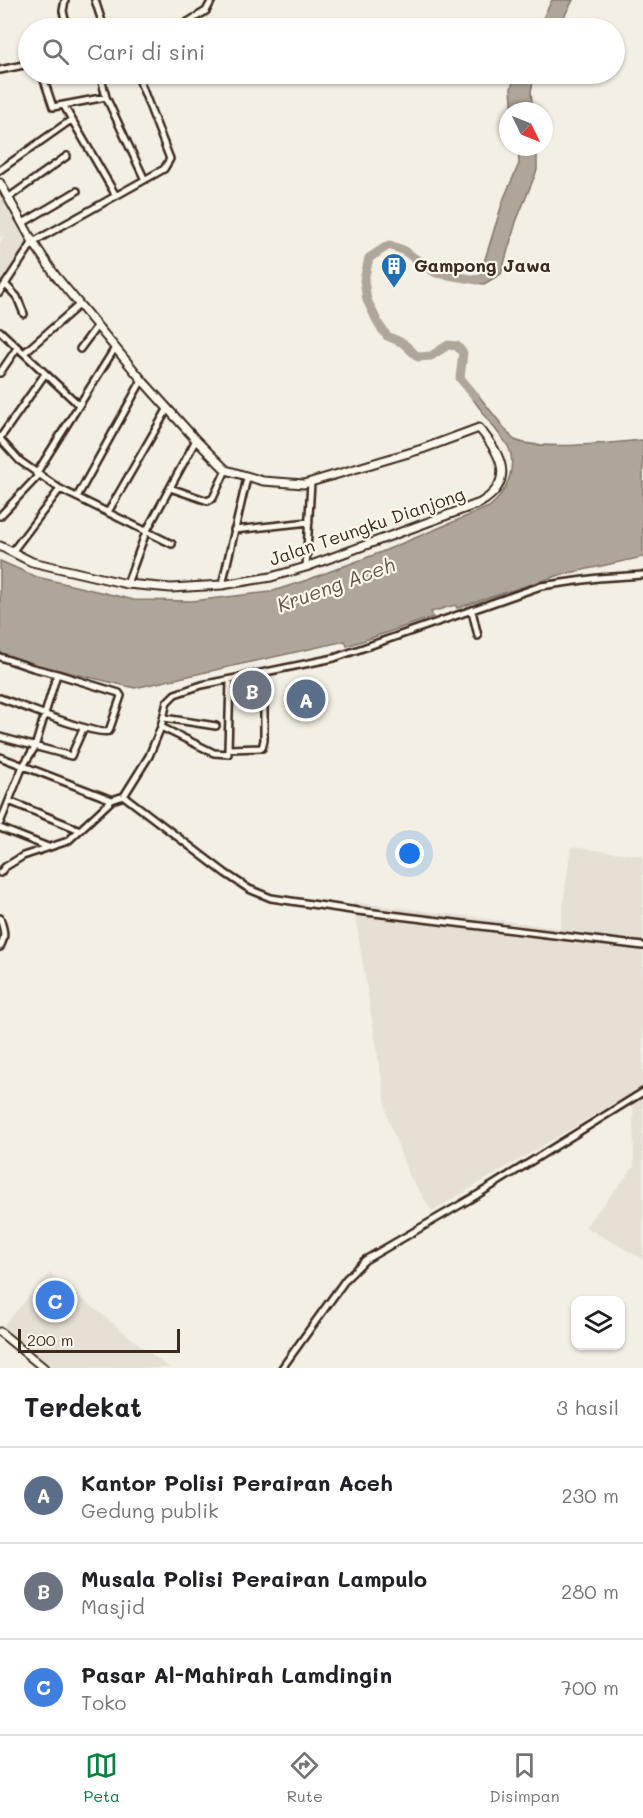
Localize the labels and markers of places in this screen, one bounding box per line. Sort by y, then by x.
building icon: Gampong Jawa [379,251,409,289]
place label: Gampong Jawa [414,253,551,277]
pin: B [232,668,272,712]
pin: A [286,676,326,722]
pin: C [36,1278,74,1322]

